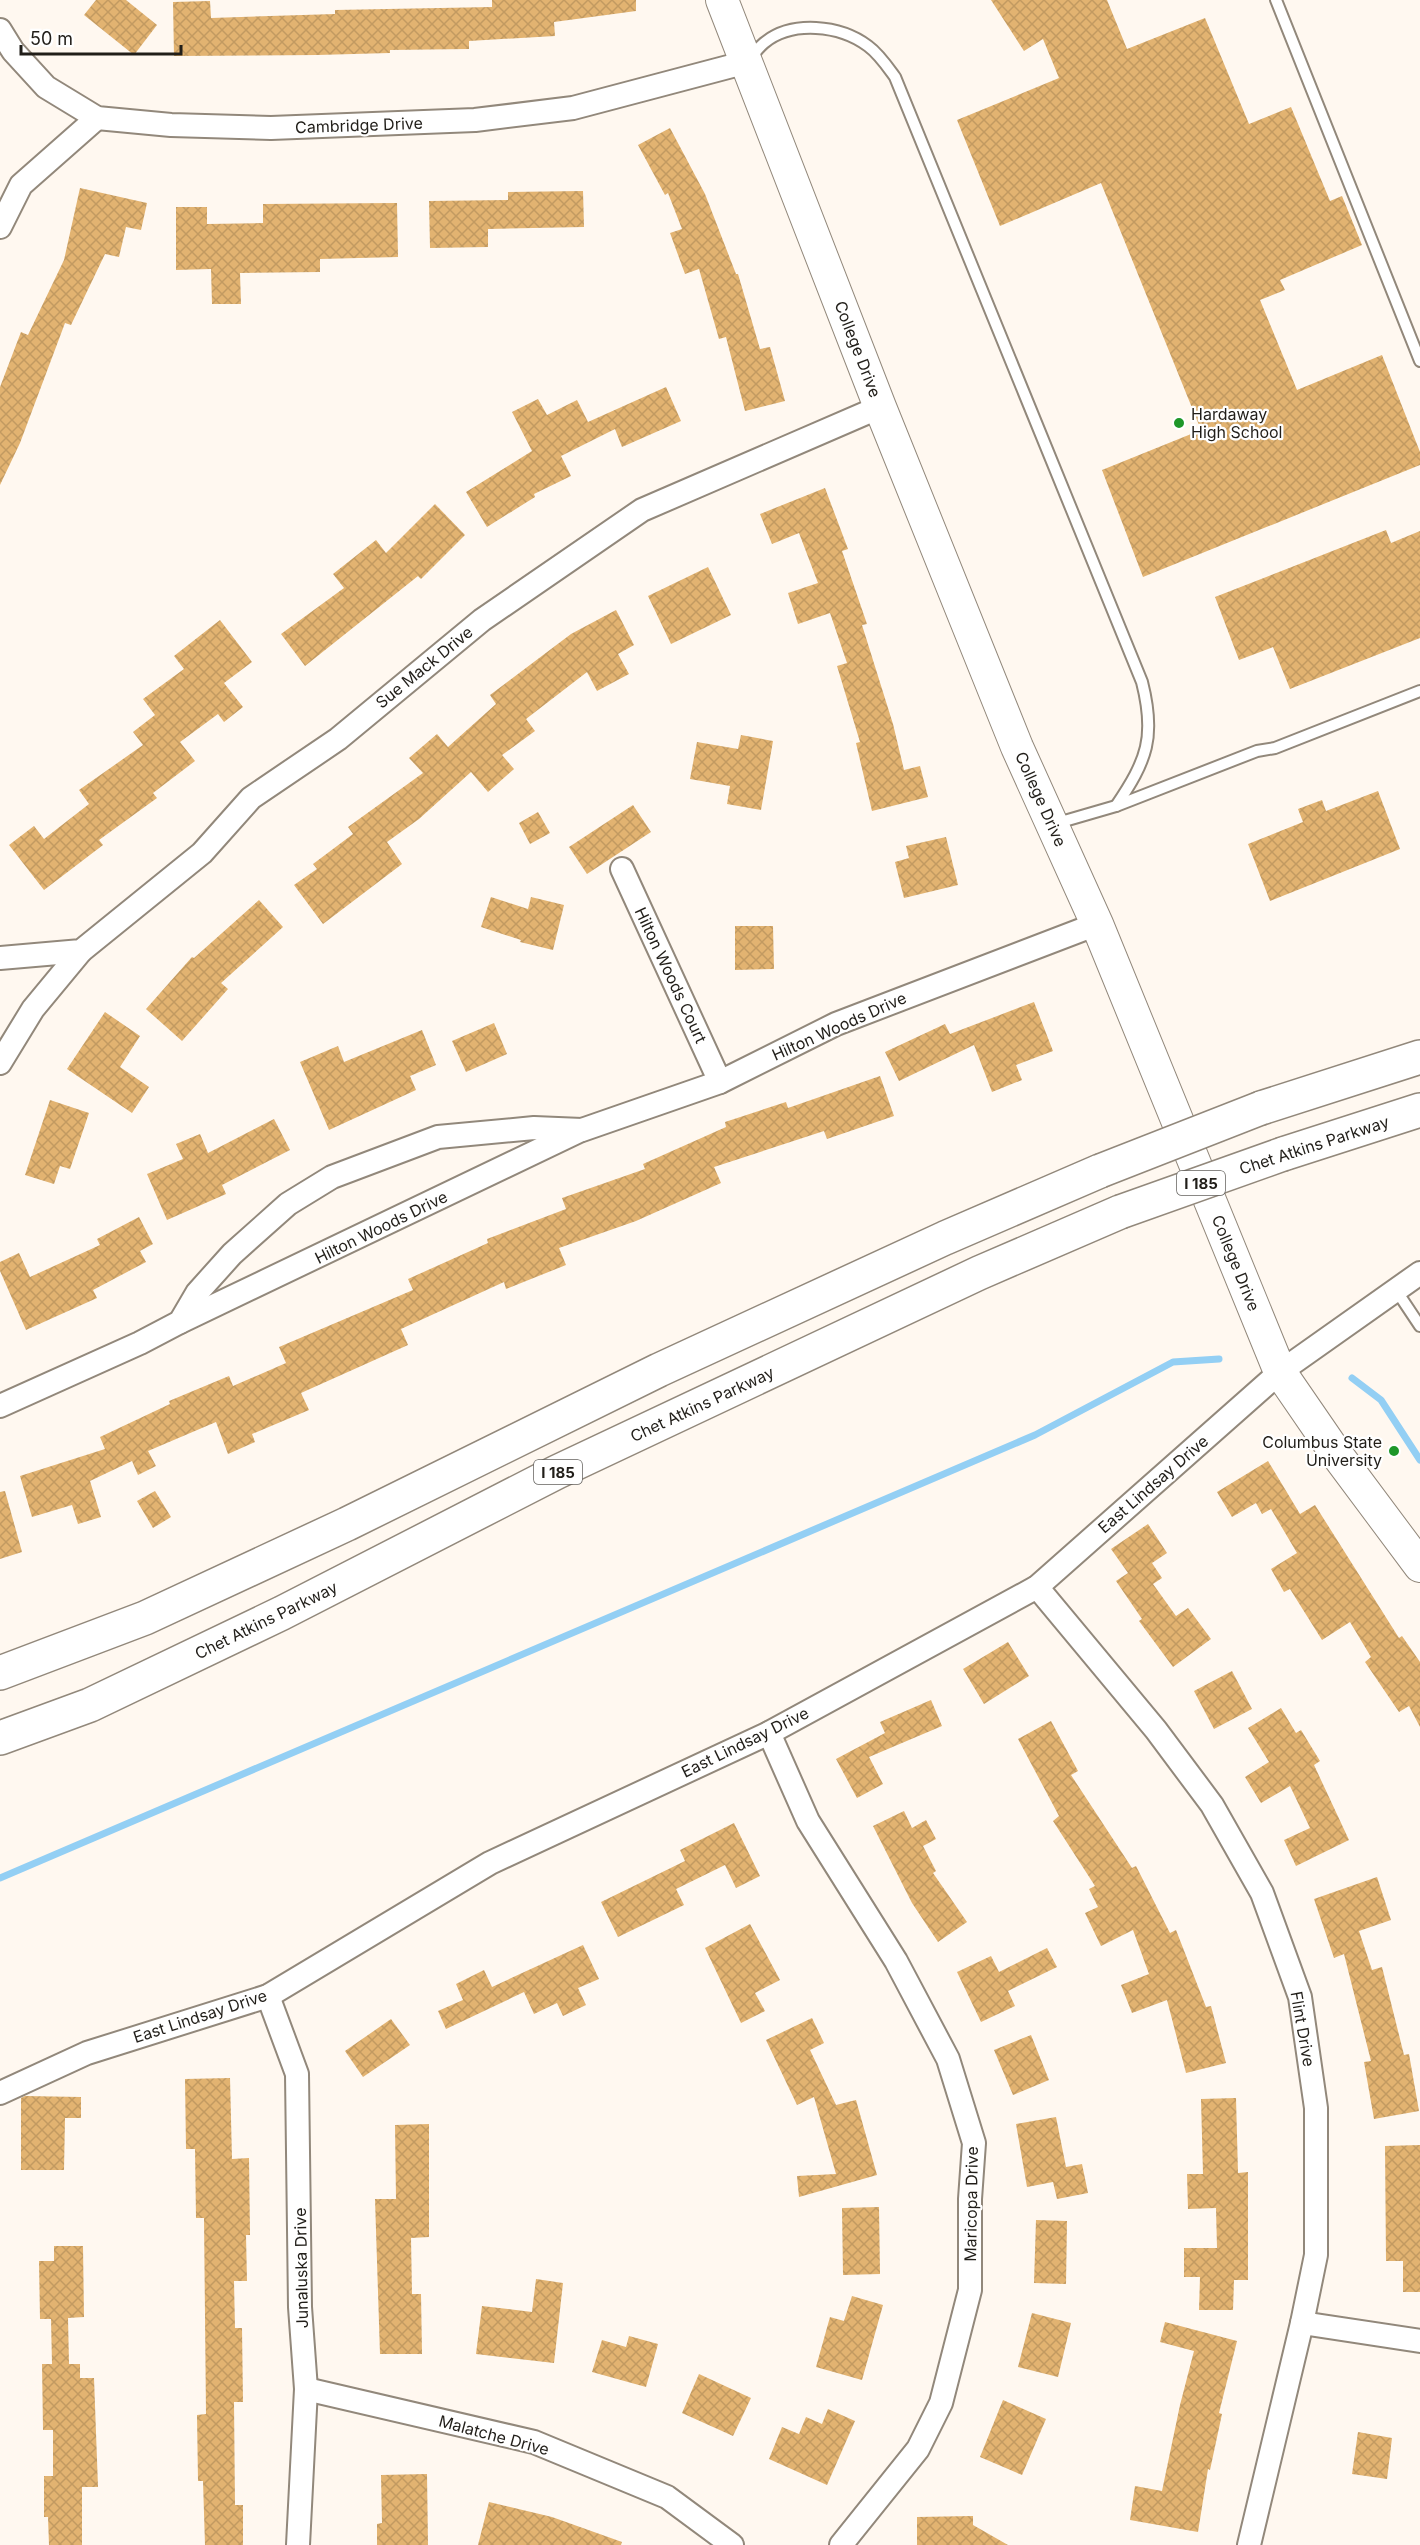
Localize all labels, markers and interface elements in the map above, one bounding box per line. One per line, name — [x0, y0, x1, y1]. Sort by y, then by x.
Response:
scale bar — [21, 18, 182, 56]
text: 50 m — [30, 28, 73, 49]
street label: Cambridge Drive — [295, 113, 423, 137]
street label: College Drive — [830, 298, 886, 400]
place label: Hardaway High School — [1191, 404, 1282, 442]
marker: Hardaway High School — [1172, 416, 1186, 430]
street label: Sue Mack Drive — [371, 622, 477, 712]
street label: College Drive — [1011, 748, 1071, 850]
street label: Hilton Woods Court — [631, 904, 711, 1046]
street label: Hilton Woods Drive — [769, 987, 909, 1065]
street label: Chet Atkins Parkway — [1237, 1111, 1391, 1179]
road number: I 185 — [1177, 1171, 1225, 1195]
street label: Hilton Woods Drive — [311, 1186, 451, 1268]
street label: College Drive — [1208, 1212, 1264, 1314]
street label: Chet Atkins Parkway — [627, 1362, 777, 1446]
street label: East Lindsay Drive — [1094, 1431, 1212, 1537]
place label: Columbus State University — [1262, 1432, 1382, 1470]
marker: Columbus State University — [1387, 1444, 1401, 1458]
road number: I 185 — [534, 1460, 582, 1484]
street label: Chet Atkins Parkway — [191, 1577, 341, 1663]
street label: East Lindsay Drive — [678, 1702, 812, 1782]
street label: East Lindsay Drive — [131, 1985, 269, 2047]
street label: Flint Drive — [1287, 1990, 1319, 2068]
street label: Maricopa Drive — [960, 2146, 982, 2262]
street label: Junaluska Drive — [290, 2207, 312, 2329]
street label: Malatche Drive — [437, 2411, 551, 2459]

